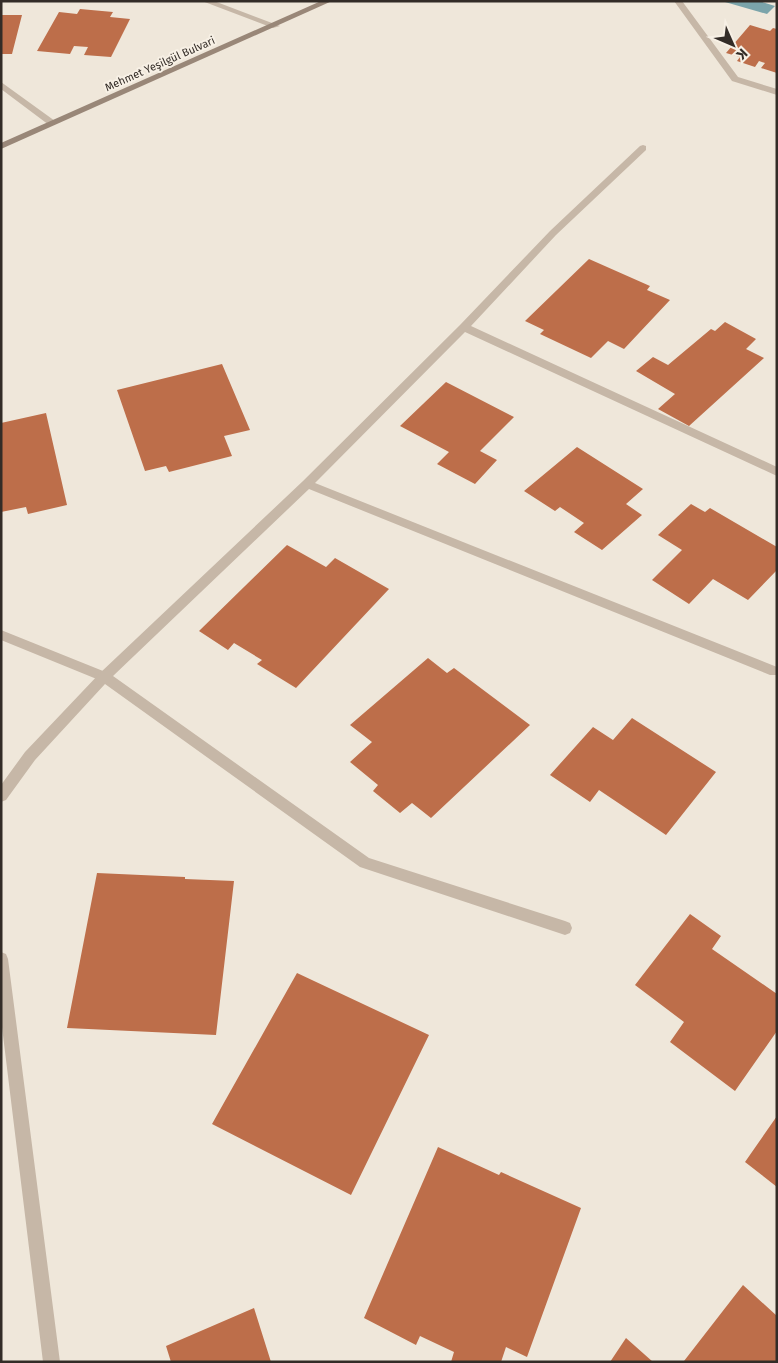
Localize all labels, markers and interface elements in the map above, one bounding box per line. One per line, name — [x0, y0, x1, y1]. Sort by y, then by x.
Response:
north arrow — [708, 20, 758, 70]
street label: Mehmet Yeşilgül Bulvari — [103, 34, 217, 94]
text: K — [732, 45, 751, 64]

